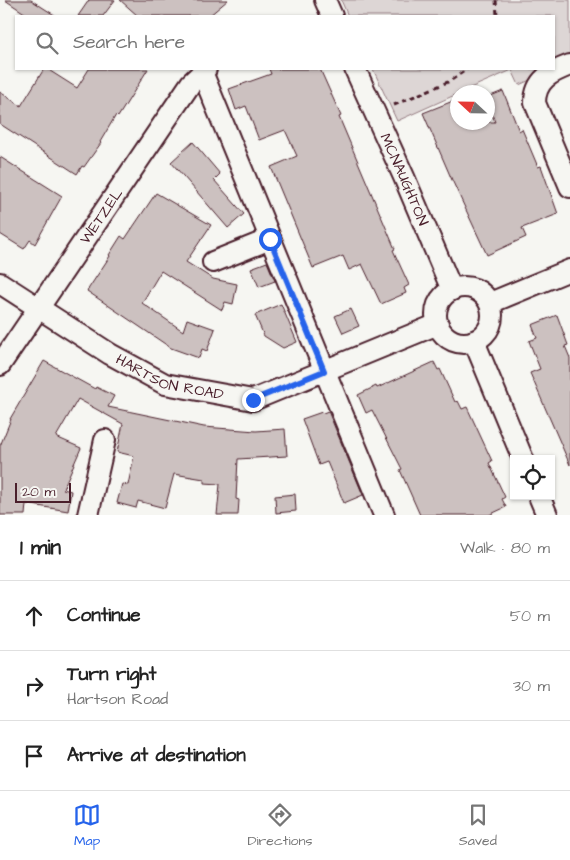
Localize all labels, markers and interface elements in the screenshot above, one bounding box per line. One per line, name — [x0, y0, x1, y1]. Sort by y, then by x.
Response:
search box — [15, 15, 555, 70]
icon: search — [33, 29, 61, 57]
text: Search here — [73, 29, 185, 56]
north arrow — [450, 85, 495, 130]
street label: MCNAUGHTON — [375, 130, 433, 229]
street label: WETZEL — [75, 184, 128, 248]
route start — [259, 228, 282, 251]
street label: HARTSON ROAD — [112, 349, 226, 406]
route end — [242, 389, 265, 412]
map controls — [510, 455, 555, 500]
button: locate — [510, 455, 555, 500]
scale bar — [15, 480, 71, 503]
text: 20 m — [22, 482, 55, 502]
text: 1 min — [20, 533, 61, 562]
text: Walk · 80 m — [460, 537, 550, 559]
icon: ahead — [20, 602, 48, 630]
text: Continue — [67, 602, 141, 629]
text: 50 m — [510, 605, 550, 627]
text: Turn right — [67, 661, 156, 688]
icon: right — [20, 672, 48, 700]
text: 30 m — [513, 675, 550, 697]
text: Hartson Road — [67, 688, 168, 710]
icon: arrive — [20, 742, 48, 770]
text: Arrive at destination — [67, 742, 246, 769]
tab: Map — [73, 801, 101, 851]
tab: Directions — [247, 801, 312, 851]
tab: Saved — [459, 801, 497, 851]

